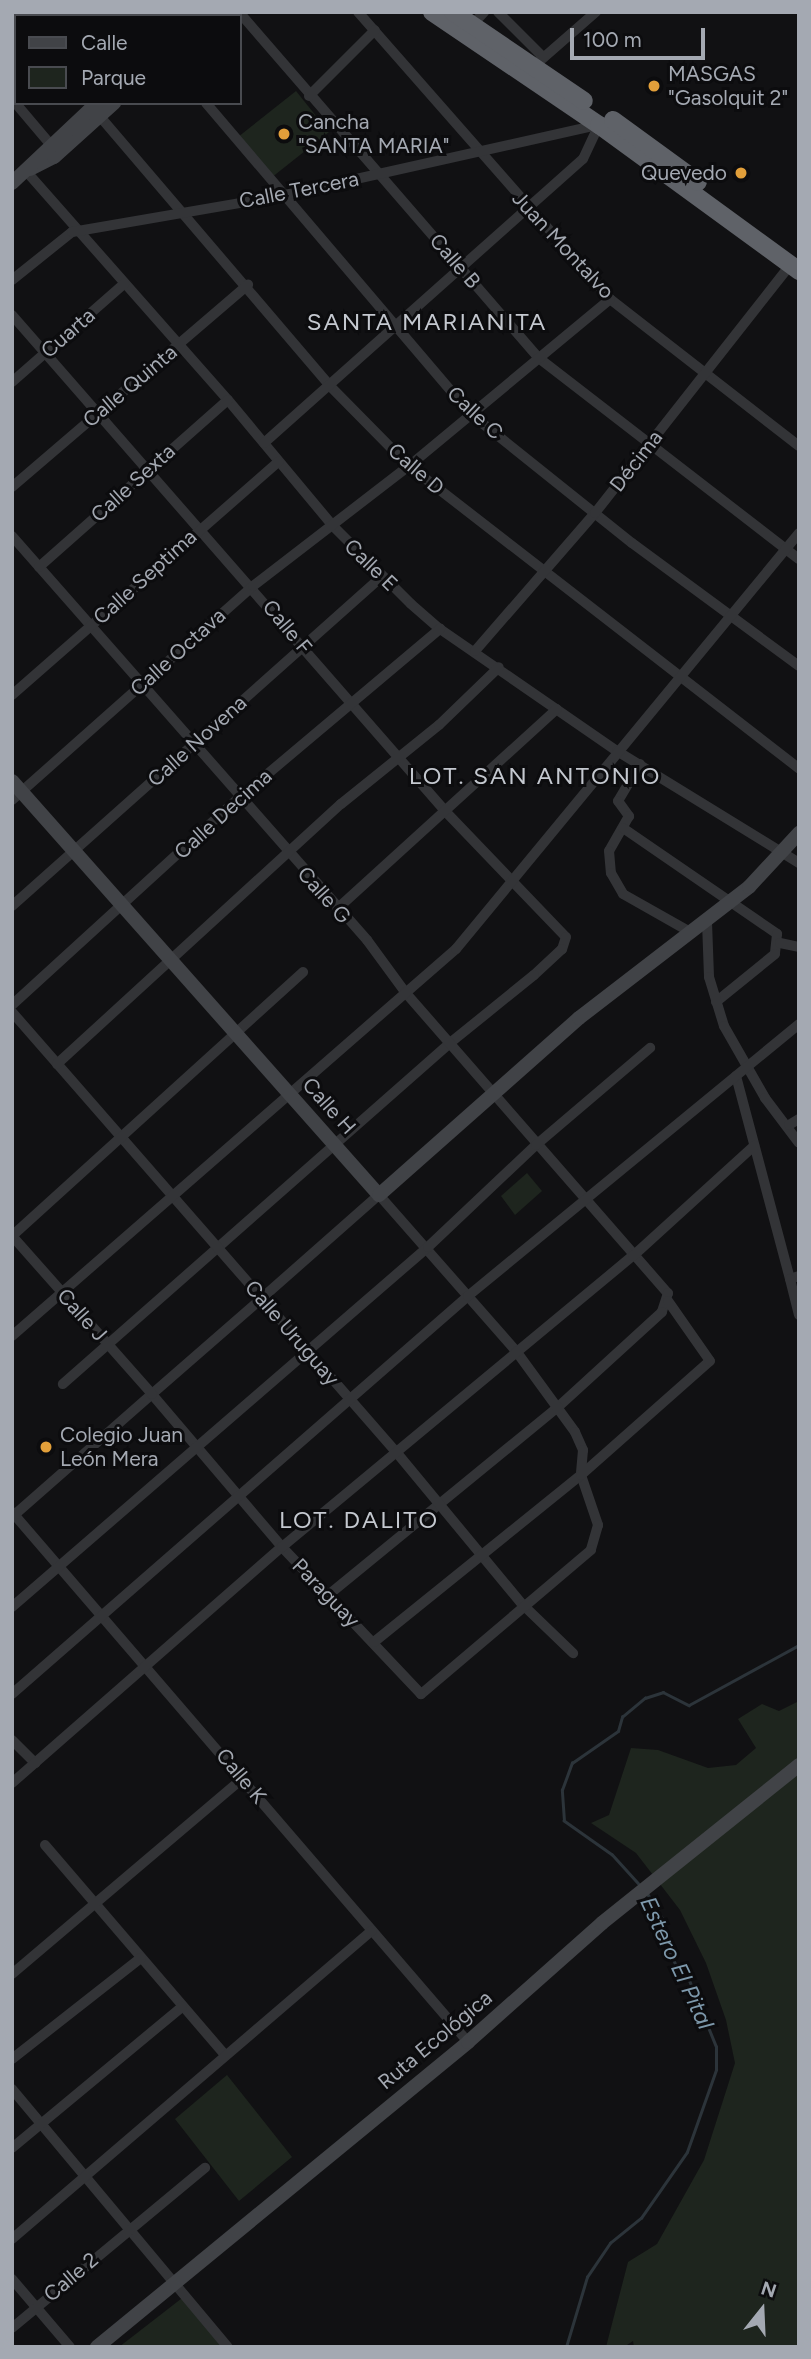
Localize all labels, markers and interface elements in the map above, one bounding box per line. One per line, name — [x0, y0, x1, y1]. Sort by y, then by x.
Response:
legend — [14, 14, 242, 105]
scale bar — [573, 14, 708, 58]
text: 100 m — [583, 27, 642, 52]
text: Calle — [81, 30, 128, 55]
place label: MASGAS "Gasolquit 2" — [668, 61, 788, 111]
text: Parque — [81, 65, 146, 90]
marker: MASGAS "Gasolquit 2" — [646, 78, 662, 94]
place label: Cancha "SANTA MARIA" — [298, 109, 449, 159]
marker: Cancha "SANTA MARIA" — [276, 126, 292, 142]
place label: Quevedo — [641, 160, 727, 186]
marker: Quevedo — [733, 165, 749, 181]
street label: Calle Tercera — [237, 166, 361, 214]
street label: Juan Montalvo — [507, 186, 619, 304]
street label: Calle B — [424, 228, 486, 294]
street label: Cuarta — [36, 303, 100, 363]
district label: SANTA MARIANITA — [309, 308, 545, 336]
street label: Calle Quinta — [78, 339, 182, 433]
street label: Calle C — [442, 381, 508, 445]
street label: Décima — [604, 425, 668, 497]
street label: Calle D — [383, 438, 449, 500]
street label: Calle Sexta — [86, 439, 180, 527]
street label: Calle Septima — [88, 524, 202, 630]
street label: Calle E — [339, 534, 403, 596]
street label: Calle F — [257, 595, 317, 659]
street label: Calle Octava — [125, 603, 231, 701]
street label: Calle Novena — [142, 690, 252, 792]
district label: LOT. SAN ANTONIO — [411, 762, 659, 790]
street label: Calle Decima — [169, 764, 277, 864]
street label: Calle G — [292, 861, 356, 929]
street label: Calle H — [297, 1072, 361, 1140]
street label: Calle Uruguay — [240, 1275, 344, 1391]
street label: Calle J — [52, 1283, 112, 1347]
place label: Colegio Juan León Mera — [60, 1422, 183, 1472]
marker: Colegio Juan León Mera — [38, 1439, 54, 1455]
district label: LOT. DALITO — [280, 1506, 438, 1534]
street label: Paraguay — [287, 1553, 365, 1633]
street label: Calle K — [211, 1743, 271, 1809]
water label: Estero El Pital — [634, 1892, 720, 2034]
street label: Ruta Ecológica — [373, 1985, 497, 2095]
street label: Calle 2 — [39, 2247, 103, 2307]
north arrow — [727, 2275, 797, 2345]
text: N — [758, 2276, 779, 2303]

